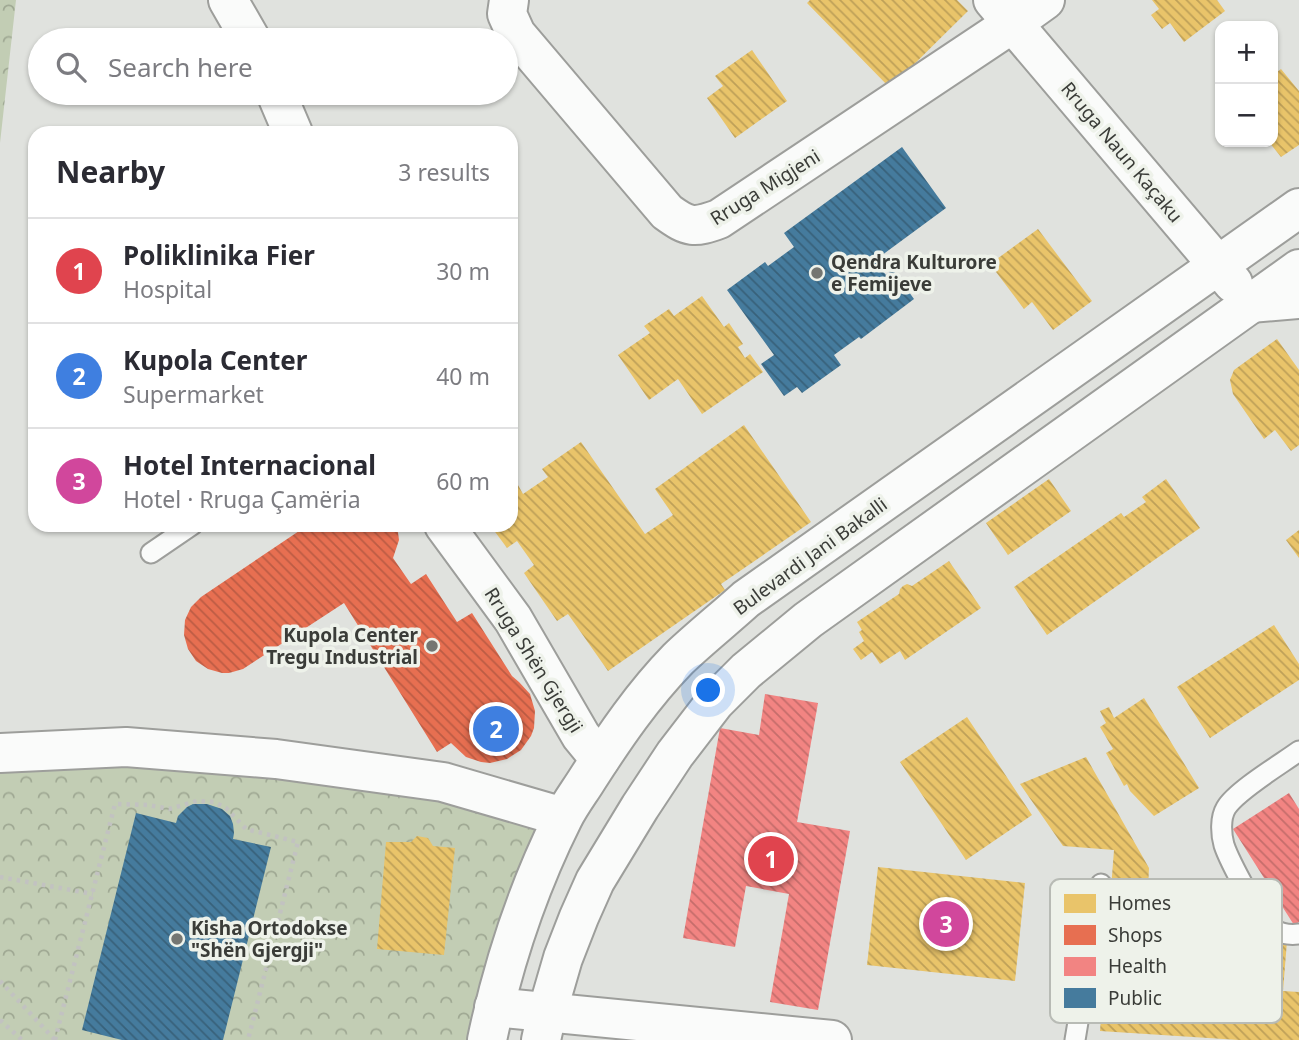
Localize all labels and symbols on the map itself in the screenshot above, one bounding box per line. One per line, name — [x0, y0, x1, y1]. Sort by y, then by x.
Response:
street label: Rruga Naun Kaçaku — [1055, 76, 1189, 228]
street label: Rruga Migjeni — [705, 143, 825, 231]
place label: Qendra Kulturore e Femijeve — [831, 249, 997, 297]
marker: Qendra Kulturore e Femijeve — [809, 265, 825, 281]
street label: Bulevardi Jani Bakalli — [728, 491, 892, 621]
street label: Rruga Shën Gjergji — [479, 582, 589, 738]
place label: Kupola Center Tregu Industrial — [266, 622, 418, 670]
marker: Kupola Center Tregu Industrial — [424, 638, 440, 654]
your location — [691, 673, 725, 707]
pin: 2 — [473, 703, 519, 755]
pin: 1 — [748, 833, 794, 885]
legend — [1050, 879, 1282, 1023]
text: Homes — [1108, 890, 1171, 916]
pin: 3 — [923, 898, 969, 950]
place label: Kisha Ortodokse "Shën Gjergji" — [191, 915, 348, 963]
text: Shops — [1108, 922, 1162, 948]
marker: Kisha Ortodokse "Shën Gjergji" — [169, 931, 185, 947]
text: Health — [1108, 953, 1167, 979]
text: Public — [1108, 985, 1162, 1011]

